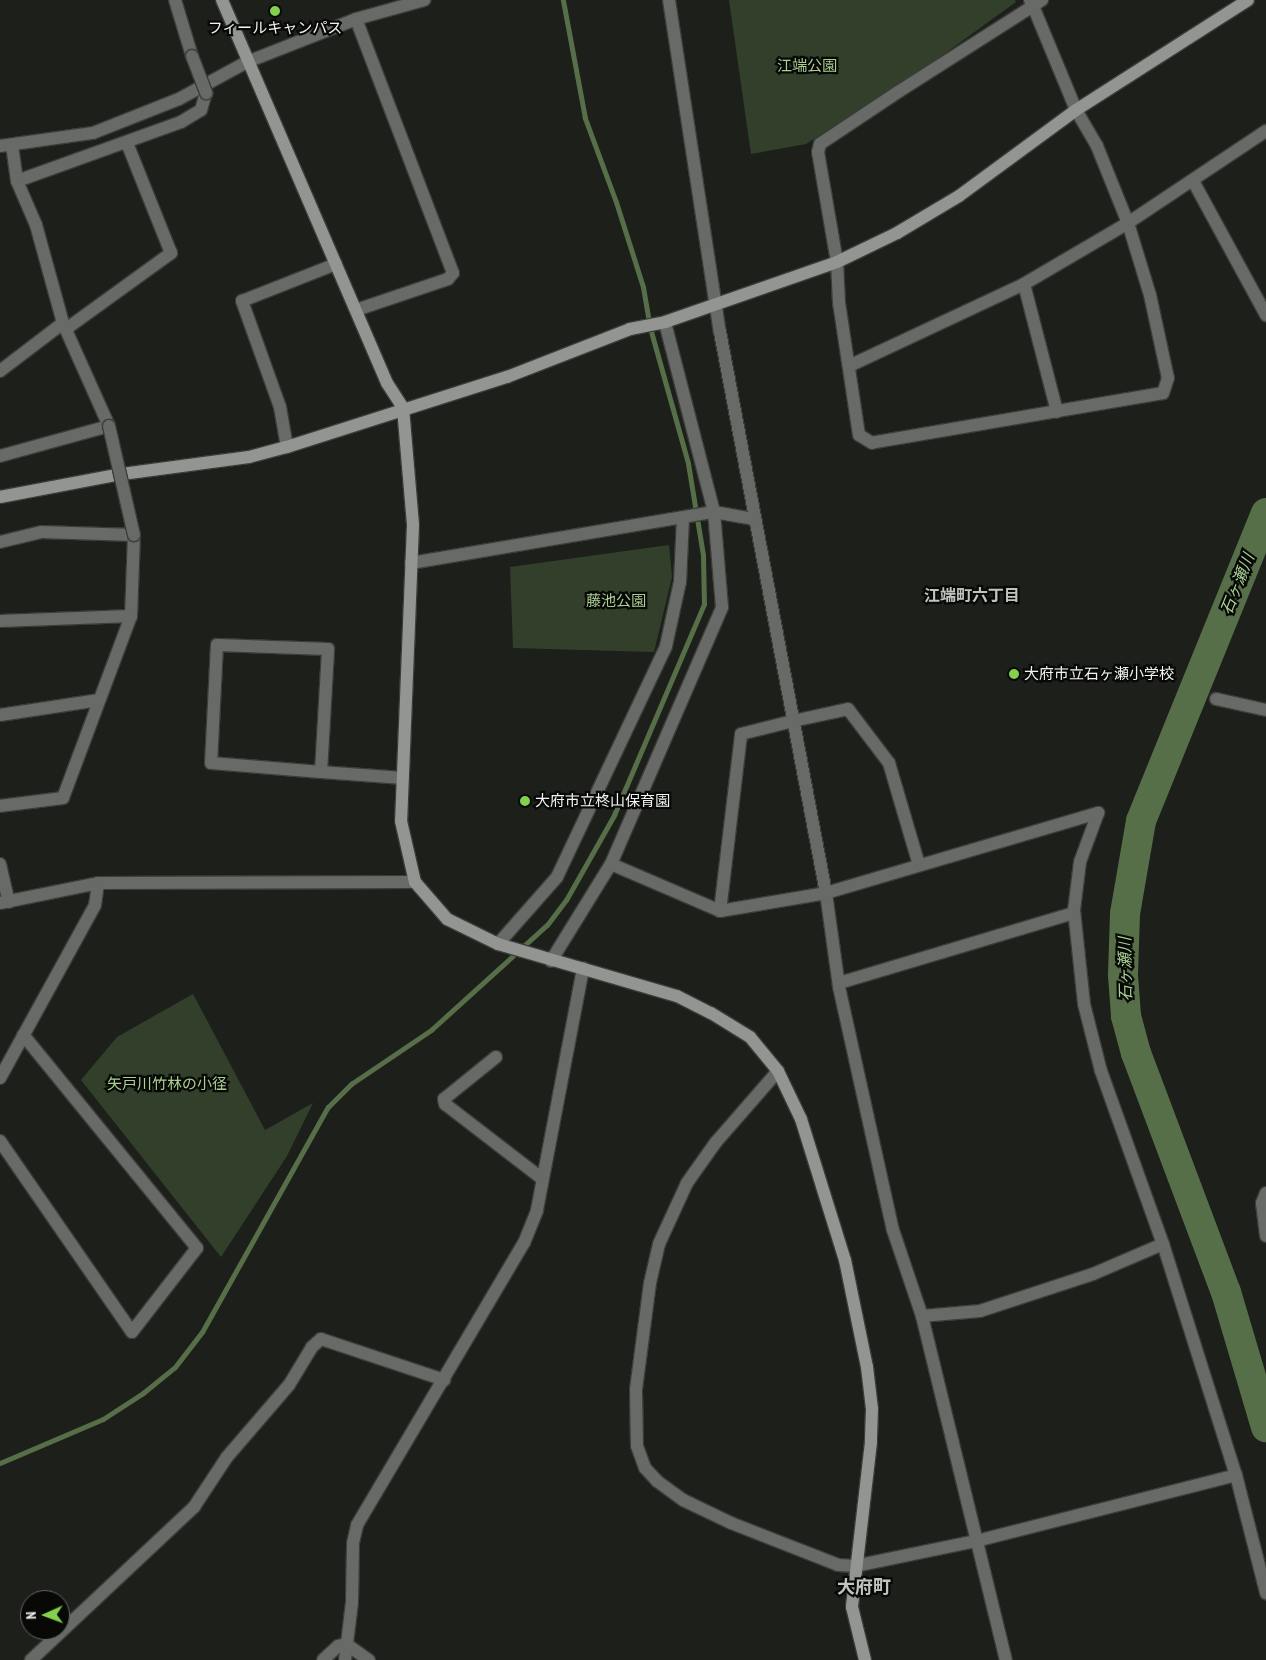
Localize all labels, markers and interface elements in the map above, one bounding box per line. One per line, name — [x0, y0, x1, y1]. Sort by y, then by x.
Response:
marker: フィールキャンパス — [269, 5, 281, 17]
place label: フィールキャンパス — [208, 19, 342, 37]
park label: 江端公園 — [777, 57, 837, 75]
water label: 石ヶ瀬川 — [1216, 551, 1258, 617]
district label: 江端町六丁目 — [924, 585, 1020, 605]
park label: 藤池公園 — [586, 592, 646, 610]
place label: 大府市立石ヶ瀬小学校 — [1024, 665, 1174, 683]
marker: 大府市立石ヶ瀬小学校 — [1008, 668, 1020, 680]
place label: 大府市立柊山保育園 — [535, 792, 670, 810]
marker: 大府市立柊山保育園 — [519, 795, 531, 807]
water label: 石ヶ瀬川 — [1115, 937, 1135, 1001]
park label: 矢戸川竹林の小径 — [107, 1075, 227, 1093]
district label: 大府町 — [837, 1576, 891, 1598]
north arrow — [20, 1590, 70, 1640]
text: N — [22, 1611, 40, 1620]

